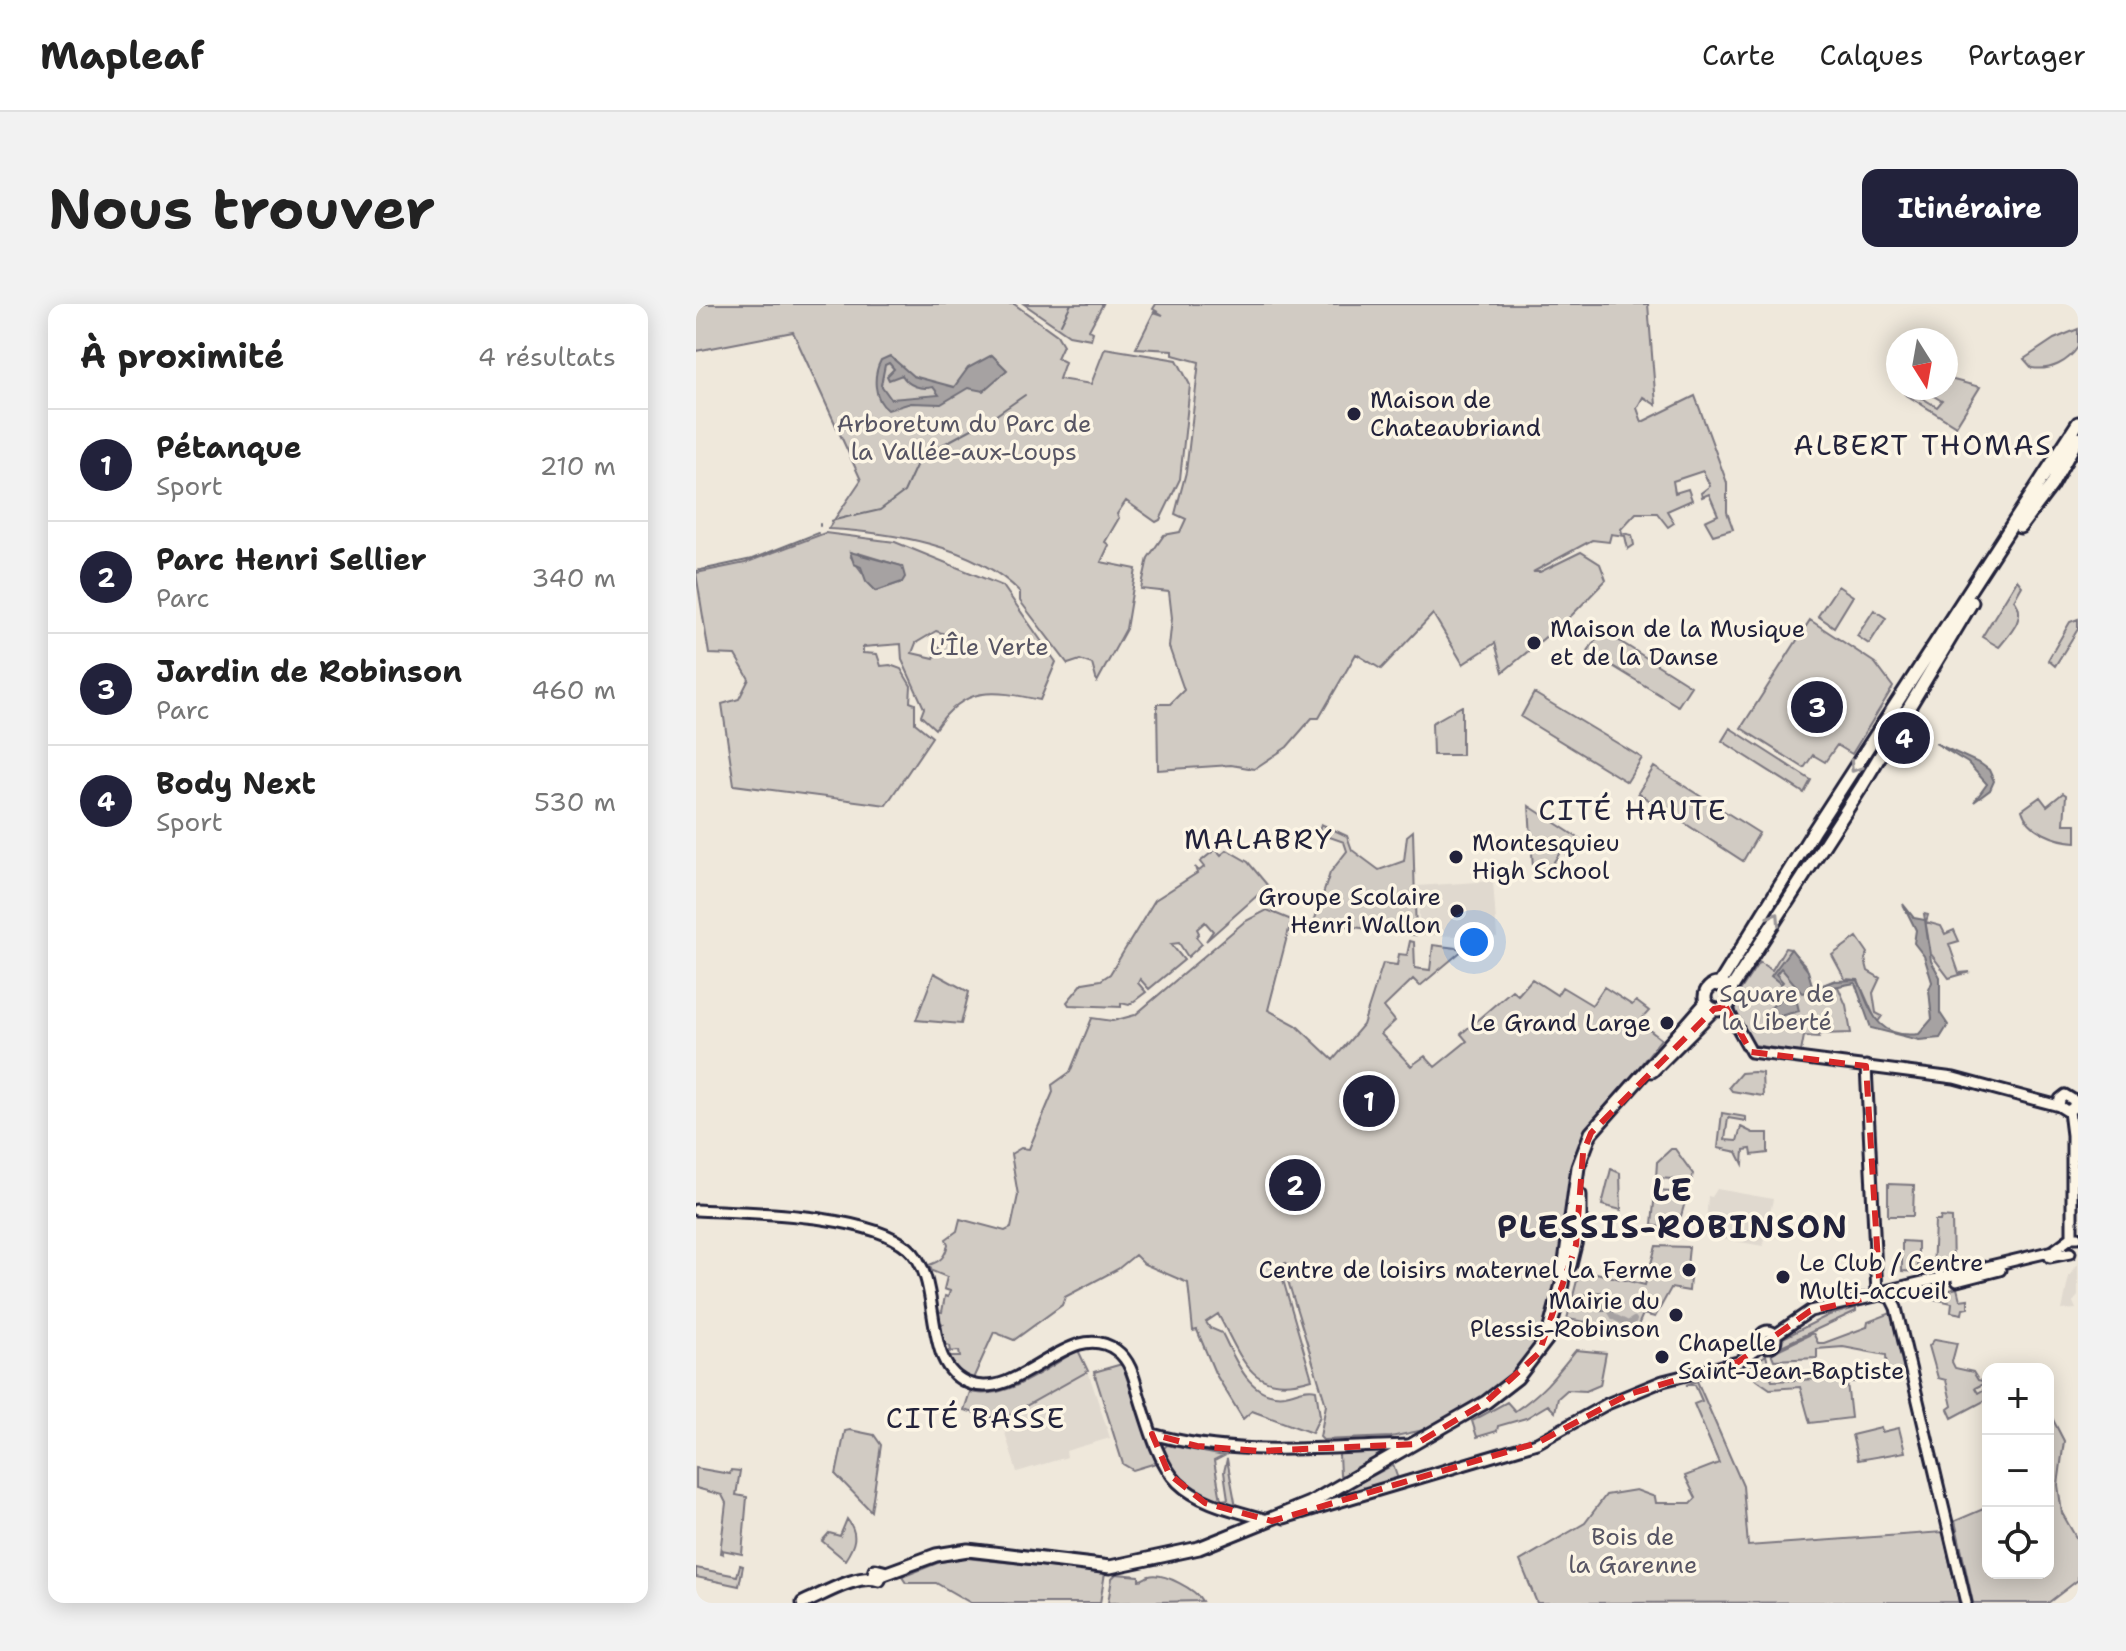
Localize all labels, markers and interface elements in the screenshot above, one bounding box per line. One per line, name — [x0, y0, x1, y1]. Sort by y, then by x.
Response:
text: Mapleaf — [40, 30, 205, 81]
text: Carte — [1702, 36, 1775, 74]
text: Calques — [1819, 36, 1924, 74]
text: Partager — [1968, 36, 2086, 74]
button: Itinéraire — [1862, 169, 2078, 247]
text: Nous trouver — [48, 171, 435, 246]
north arrow — [1886, 328, 1958, 400]
text: À proximité — [80, 333, 284, 379]
text: 4 résultats — [478, 339, 616, 374]
place label: Maison de Chateaubriand — [1370, 384, 1541, 444]
marker: Maison de Chateaubriand — [1345, 405, 1363, 423]
park label: Arboretum du Parc de la Vallée-aux-Loups — [836, 408, 1092, 468]
district label: ALBERT THOMAS — [1793, 426, 2053, 464]
text: Pétanque — [156, 427, 302, 468]
text: 1 — [100, 448, 112, 483]
text: 210 m — [539, 448, 616, 483]
text: Sport — [156, 468, 223, 503]
text: Parc Henri Sellier — [156, 539, 427, 580]
text: 2 — [97, 560, 115, 595]
text: 340 m — [531, 560, 616, 595]
text: Parc — [156, 580, 210, 615]
place label: Maison de la Musique et de la Danse — [1550, 613, 1805, 673]
park label: L'Île Verte — [929, 631, 1049, 663]
marker: Maison de la Musique et de la Danse — [1525, 634, 1543, 652]
text: Jardin de Robinson — [156, 651, 462, 692]
text: 3 — [97, 672, 115, 707]
text: 460 m — [531, 672, 616, 707]
pin: 3 — [1791, 677, 1843, 737]
text: Parc — [156, 692, 210, 727]
pin: 4 — [1878, 708, 1930, 768]
one-way arrow — [1849, 758, 1864, 772]
text: Body Next — [156, 763, 316, 804]
text: 4 — [97, 784, 115, 819]
text: 530 m — [534, 784, 616, 819]
district label: CITÉ HAUTE — [1539, 791, 1727, 829]
text: Sport — [156, 804, 223, 839]
district label: MALABRY — [1184, 820, 1334, 858]
place label: Montesquieu High School — [1472, 827, 1620, 887]
marker: Montesquieu High School — [1447, 848, 1465, 866]
place label: Groupe Scolaire Henri Wallon — [1258, 881, 1441, 941]
marker: Groupe Scolaire Henri Wallon — [1448, 902, 1466, 920]
one-way arrow — [1765, 912, 1780, 926]
your location — [1454, 922, 1494, 962]
park label: Square de la Liberté — [1719, 978, 1835, 1038]
place label: Le Grand Large — [1470, 1007, 1651, 1039]
marker: Le Grand Large — [1658, 1014, 1676, 1032]
pin: 1 — [1343, 1071, 1395, 1131]
pin: 2 — [1269, 1155, 1321, 1215]
district label: LE PLESSIS-ROBINSON — [1497, 1168, 1849, 1248]
place label: Le Club / Centre Multi-accueil — [1799, 1247, 1984, 1307]
place label: Centre de loisirs maternel La Ferme — [1258, 1254, 1673, 1286]
marker: Centre de loisirs maternel La Ferme — [1680, 1261, 1698, 1279]
marker: Le Club / Centre Multi-accueil — [1774, 1268, 1792, 1286]
place label: Mairie du Plessis-Robinson — [1470, 1285, 1660, 1345]
marker: Mairie du Plessis-Robinson — [1667, 1306, 1685, 1324]
place label: Chapelle Saint-Jean-Baptiste — [1678, 1327, 1905, 1387]
marker: Chapelle Saint-Jean-Baptiste — [1653, 1348, 1671, 1366]
map controls — [1982, 1363, 2054, 1579]
button: + — [1982, 1363, 2054, 1435]
district label: CITÉ BASSE — [886, 1399, 1066, 1437]
button: − — [1982, 1435, 2054, 1507]
button: locate — [1982, 1507, 2054, 1579]
park label: Bois de la Garenne — [1568, 1521, 1698, 1581]

